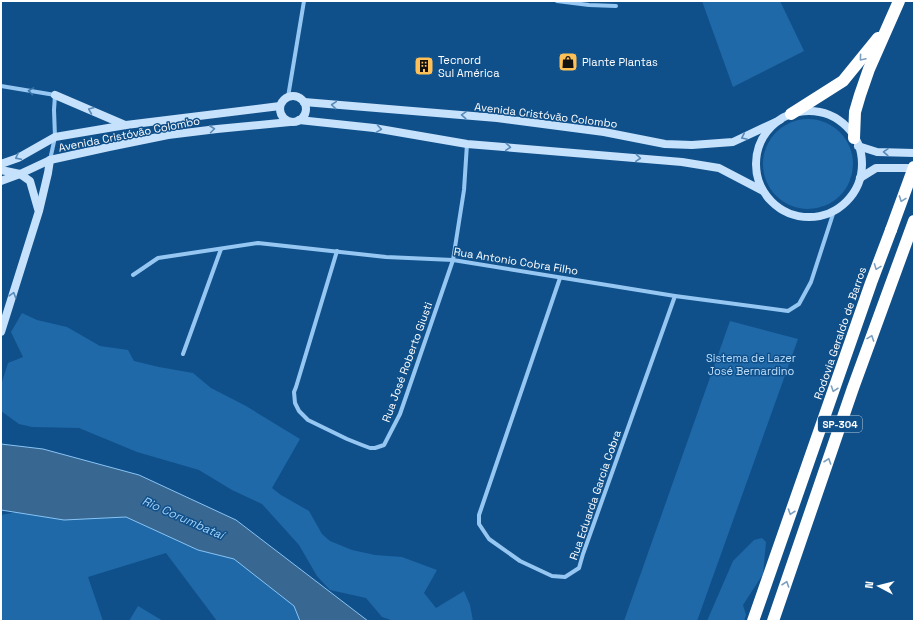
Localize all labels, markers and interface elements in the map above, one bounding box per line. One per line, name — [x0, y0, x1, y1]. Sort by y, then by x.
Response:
shop icon: Plante Plantas — [557, 51, 579, 73]
place label: Tecnord Sul América — [438, 53, 500, 80]
one-way arrow — [859, 54, 866, 61]
building icon: Tecnord Sul América — [413, 55, 435, 77]
place label: Plante Plantas — [582, 55, 658, 69]
one-way arrow — [28, 87, 34, 96]
street label: Avenida Cristóvão Colombo — [474, 99, 618, 131]
one-way arrow — [331, 100, 337, 109]
one-way arrow — [87, 107, 95, 115]
one-way arrow — [461, 111, 467, 120]
street label: Avenida Cristóvão Colombo — [57, 113, 201, 155]
one-way arrow — [209, 125, 215, 134]
one-way arrow — [376, 125, 382, 133]
one-way arrow — [741, 132, 749, 140]
one-way arrow — [505, 143, 511, 152]
one-way arrow — [883, 148, 889, 156]
one-way arrow — [15, 152, 22, 160]
one-way arrow — [635, 154, 641, 163]
one-way arrow — [899, 195, 907, 202]
street label: Rua Antonio Cobra Filho — [453, 244, 579, 278]
one-way arrow — [873, 263, 882, 270]
street label: Rodovia Geraldo de Barros — [811, 265, 869, 401]
one-way arrow — [8, 291, 17, 298]
street label: Rua José Roberto Giusti — [379, 300, 435, 424]
one-way arrow — [866, 335, 874, 342]
park label: Sistema de Lazer José Bernardino — [706, 351, 796, 378]
one-way arrow — [830, 386, 839, 393]
road number: SP-304 — [818, 416, 862, 432]
street label: Rua Eduarda Garcia Cobra — [566, 428, 624, 562]
one-way arrow — [823, 458, 831, 465]
water label: Rio Corumbataí — [140, 493, 228, 544]
one-way arrow — [787, 508, 796, 515]
north arrow — [859, 566, 899, 606]
text: N — [862, 580, 876, 589]
one-way arrow — [781, 581, 789, 588]

